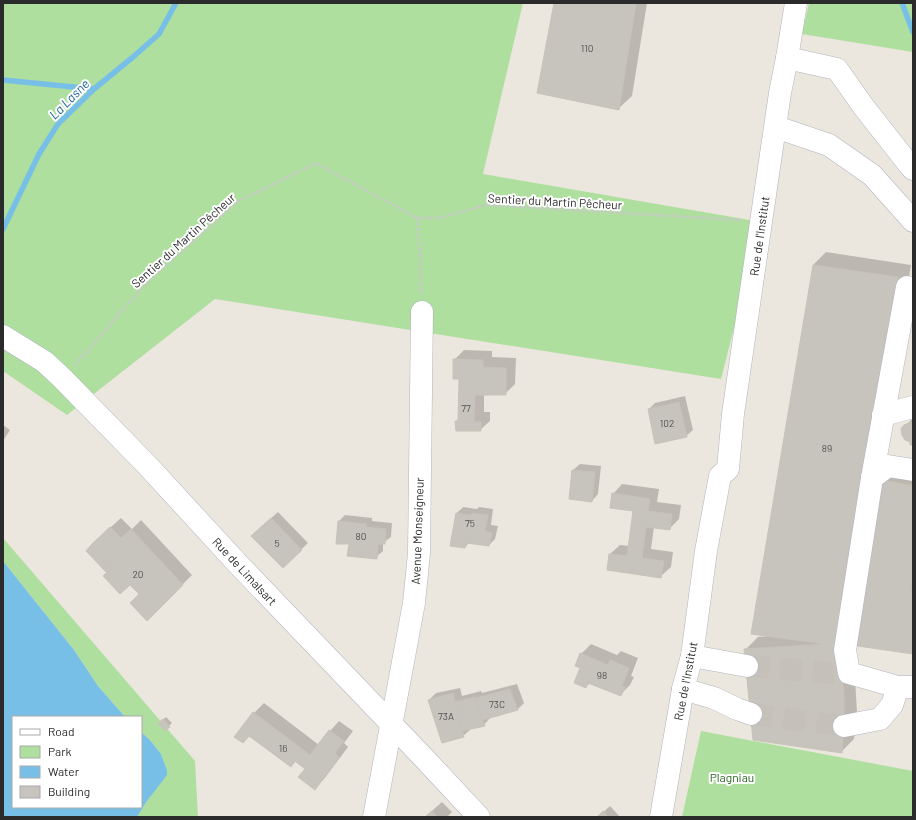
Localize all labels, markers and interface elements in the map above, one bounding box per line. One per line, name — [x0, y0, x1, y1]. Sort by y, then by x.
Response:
house number: 110 — [581, 42, 593, 54]
water label: La Lasne — [46, 75, 93, 122]
street label: Sentier du Martin Pêcheur — [128, 189, 238, 290]
street label: Sentier du Martin Pêcheur — [487, 190, 623, 212]
street label: Rue de l'Institut — [746, 195, 772, 277]
house number: 77 — [461, 402, 471, 414]
house number: 102 — [660, 417, 674, 429]
house number: 89 — [822, 442, 832, 454]
street label: Avenue Monseigneur — [408, 476, 426, 585]
house number: 75 — [465, 517, 475, 529]
house number: 80 — [356, 530, 366, 542]
street label: Rue de Limalsart — [210, 534, 280, 608]
house number: 5 — [274, 537, 280, 549]
house number: 20 — [132, 568, 144, 580]
street label: Rue de l'Institut — [670, 640, 700, 722]
house number: 98 — [597, 669, 607, 681]
house number: 73C — [489, 698, 505, 710]
house number: 73A — [438, 710, 454, 722]
legend — [12, 716, 142, 808]
text: Road — [48, 724, 75, 738]
house number: 16 — [279, 742, 287, 754]
text: Park — [48, 744, 72, 758]
text: Water — [48, 764, 80, 778]
park label: Plagniau — [710, 770, 754, 784]
text: Building — [48, 784, 90, 798]

